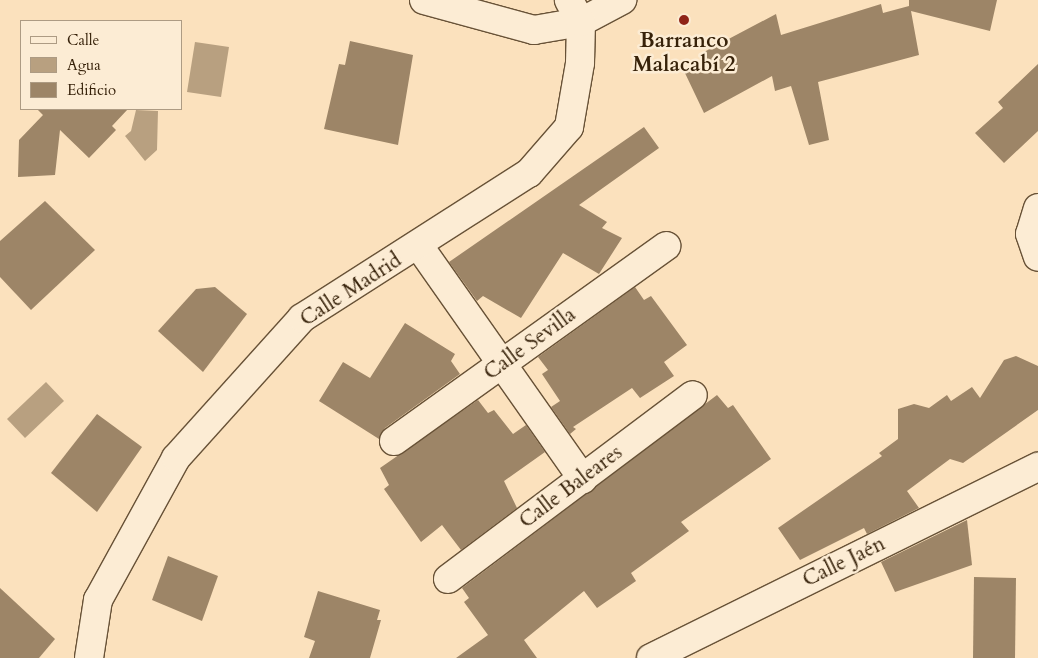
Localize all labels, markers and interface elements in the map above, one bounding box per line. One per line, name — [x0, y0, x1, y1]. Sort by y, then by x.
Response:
marker: Barranco Malacabí 2 — [678, 14, 690, 26]
legend — [20, 20, 182, 110]
place label: Barranco Malacabí 2 — [632, 28, 736, 78]
text: Calle — [67, 30, 99, 50]
text: Agua — [67, 55, 101, 75]
text: Edificio — [67, 80, 116, 100]
street label: Calle Madrid — [296, 248, 406, 332]
street label: Calle Sevilla — [479, 302, 581, 386]
street label: Calle Baleares — [514, 440, 628, 534]
street label: Calle Jaén — [799, 531, 889, 593]

